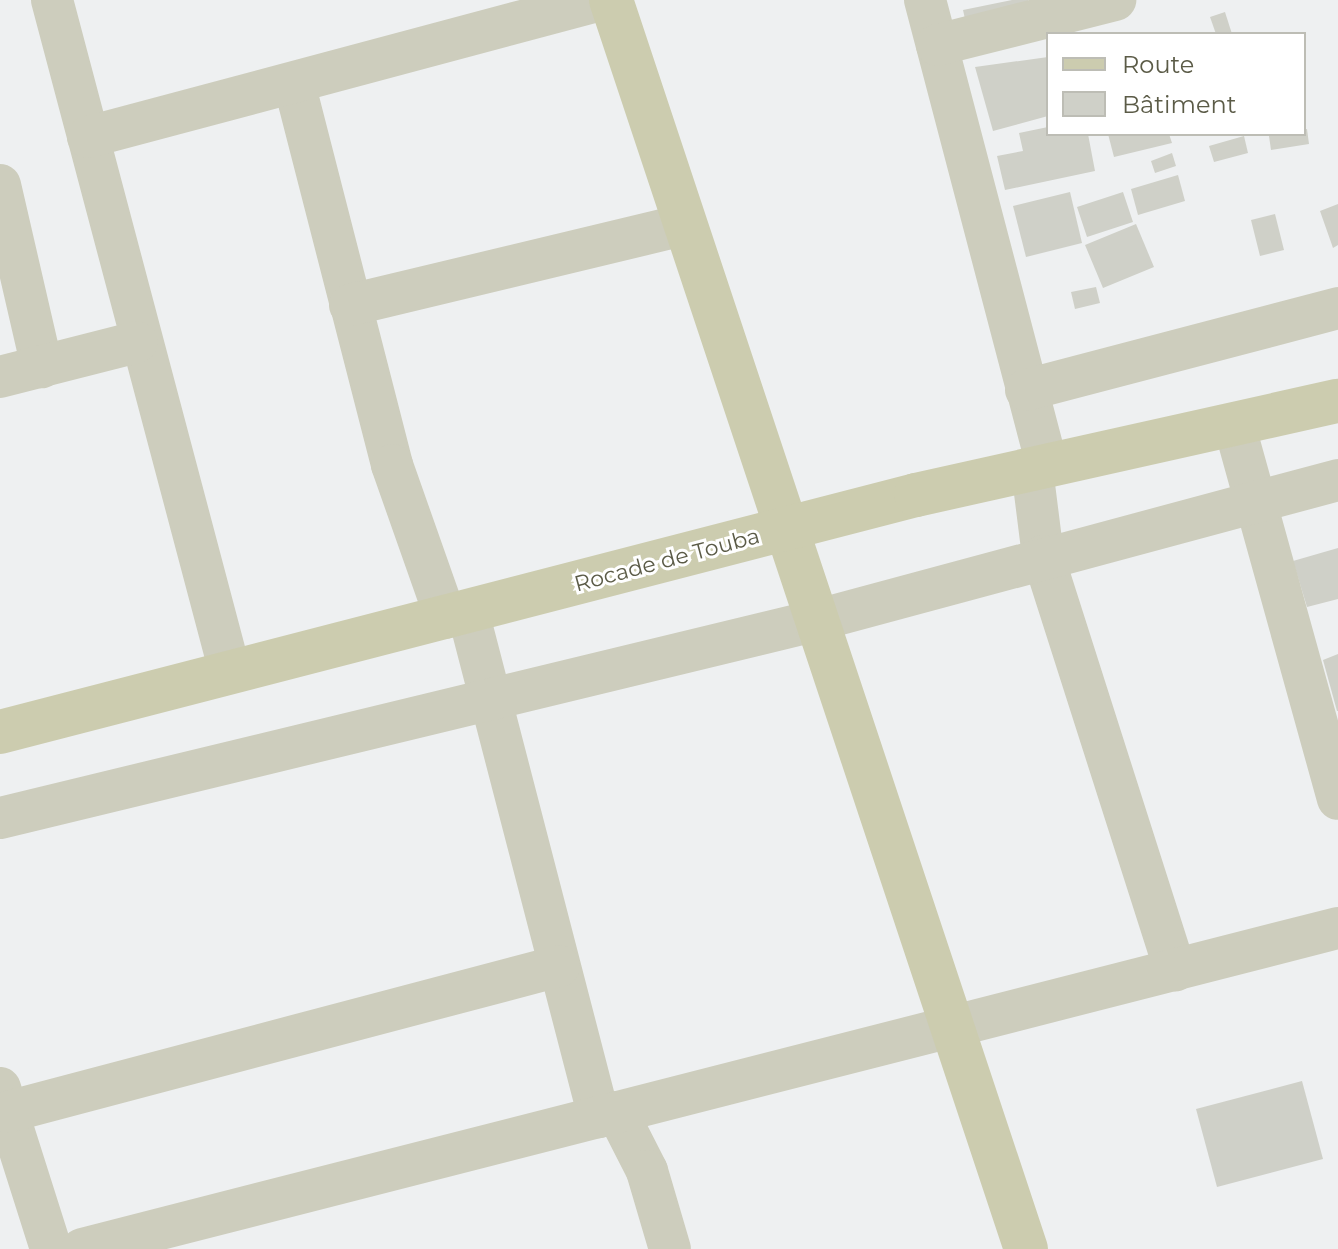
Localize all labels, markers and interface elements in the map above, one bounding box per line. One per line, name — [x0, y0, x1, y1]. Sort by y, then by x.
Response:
legend — [1046, 32, 1306, 136]
text: Route — [1122, 50, 1194, 79]
text: Bâtiment — [1122, 90, 1236, 119]
street label: Rocade de Touba — [571, 523, 763, 597]

